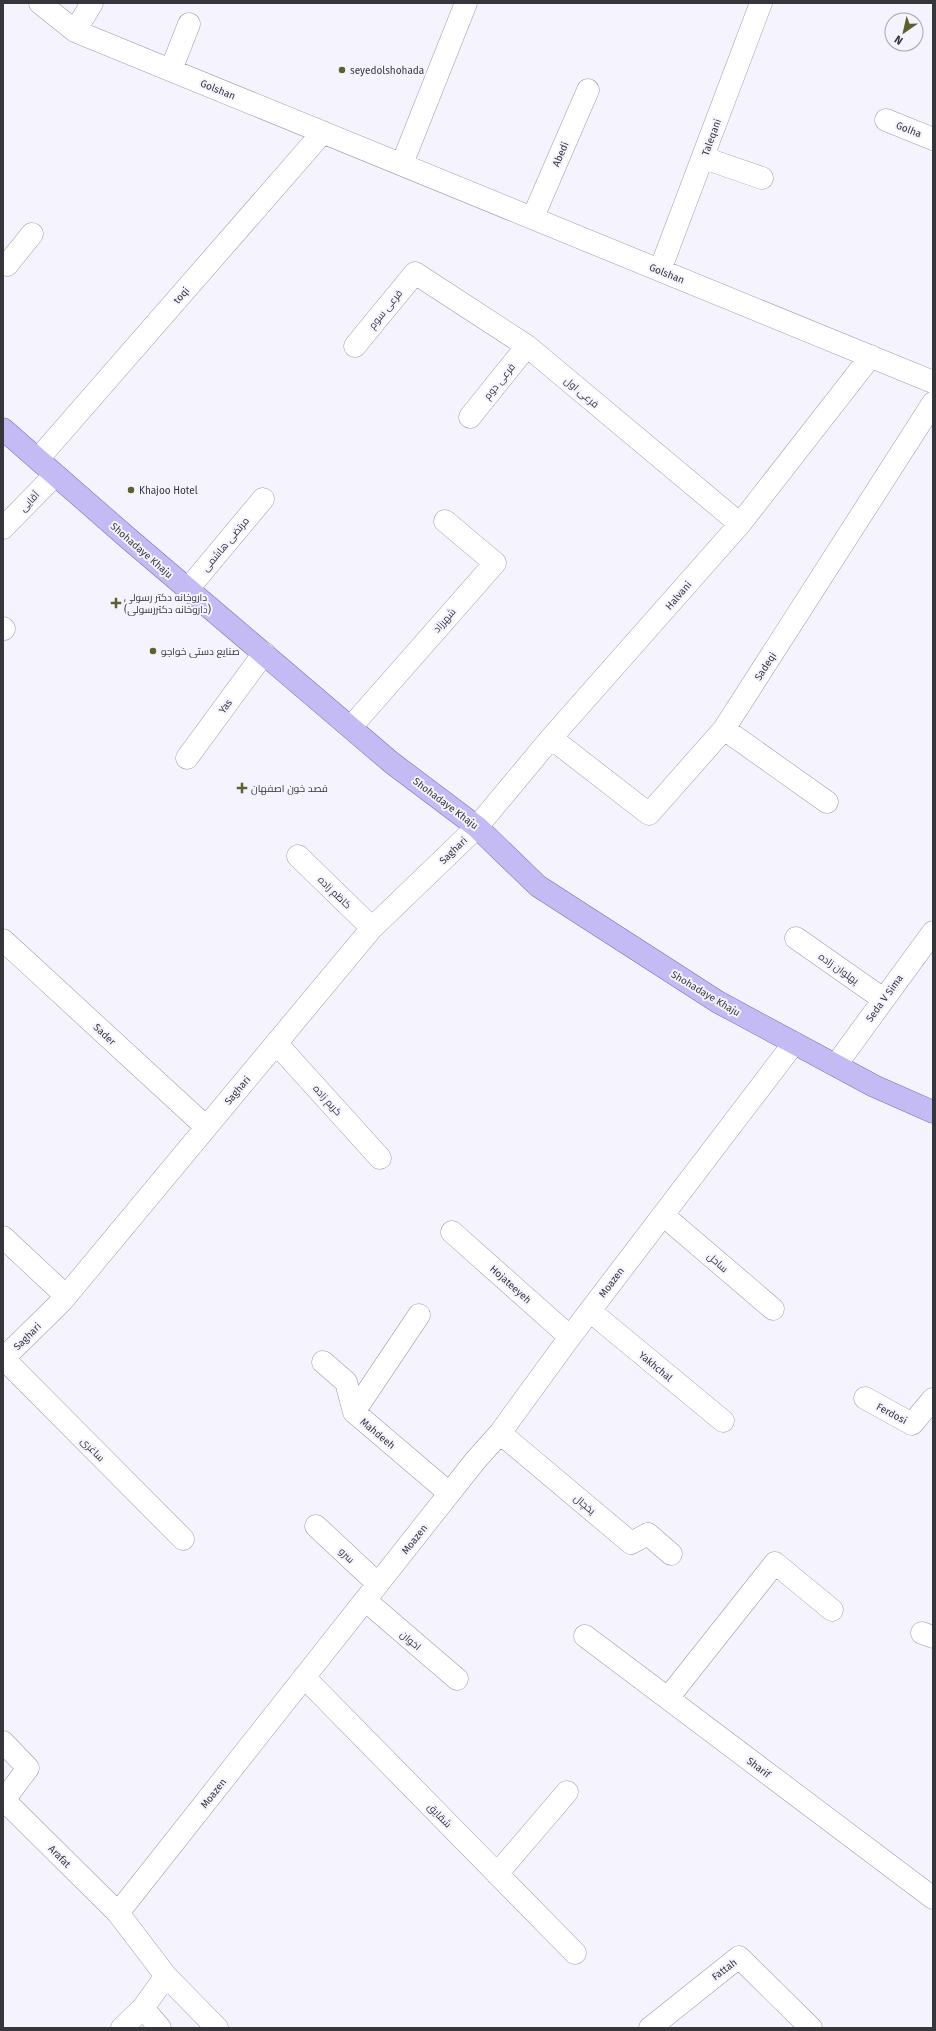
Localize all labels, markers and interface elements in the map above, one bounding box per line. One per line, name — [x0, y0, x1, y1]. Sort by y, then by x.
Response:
north arrow — [884, 12, 924, 52]
text: N — [892, 32, 905, 47]
marker: seyedolshohada — [337, 65, 347, 75]
place label: seyedolshohada — [350, 65, 424, 77]
street label: Golshan — [198, 77, 237, 102]
street label: Taleqani — [700, 117, 724, 157]
street label: Golha — [894, 119, 923, 140]
street label: Abedi — [550, 140, 572, 169]
street label: Golshan — [647, 261, 686, 286]
street label: toqi — [171, 285, 192, 306]
street label: فرعی سوم — [366, 288, 406, 332]
street label: فرعی دوم — [482, 361, 519, 403]
street label: فرعی اول — [562, 375, 601, 411]
marker: Khajoo Hotel — [126, 485, 136, 495]
place label: Khajoo Hotel — [139, 485, 198, 497]
street label: آقایی — [17, 489, 42, 514]
street label: مرتضی هاشمی — [200, 515, 252, 574]
street label: Shohadaye Khaju — [108, 521, 175, 581]
street label: Halvani — [663, 579, 695, 612]
place label: داروخانه دکتر رسولی (داروخانه دکتررسولی) — [124, 592, 211, 616]
marker: داروخانه دکتر رسولی (داروخانه دکتررسولی) — [111, 598, 121, 608]
street label: شهرزاد — [431, 606, 458, 635]
marker: صنایع دستی خواجو — [148, 646, 158, 656]
place label: صنایع دستی خواجو — [161, 646, 240, 658]
street label: Sadeqi — [752, 650, 779, 683]
street label: Yas — [217, 697, 235, 716]
street label: Shohadaye Khaju — [410, 775, 480, 832]
marker: فصد خون اصفهان — [236, 782, 248, 794]
place label: فصد خون اصفهان — [251, 783, 328, 795]
street label: Saghari — [437, 834, 470, 867]
street label: کاظم زاده — [314, 874, 354, 912]
street label: پهلوان زاده — [816, 951, 861, 987]
street label: Shohadaye Khaju — [669, 969, 742, 1019]
street label: Seda V Sima — [864, 973, 906, 1025]
street label: Sader — [91, 1021, 118, 1048]
street label: Saghari — [222, 1074, 253, 1108]
street label: کریم زاده — [310, 1083, 344, 1119]
street label: ساحل — [704, 1250, 730, 1275]
street label: Hojateeyeh — [487, 1263, 533, 1306]
street label: Moazen — [597, 1265, 627, 1300]
street label: Saghari — [11, 1320, 44, 1353]
street label: Yakhchal — [636, 1349, 675, 1384]
street label: Ferdosi — [874, 1401, 909, 1427]
street label: Mahdeeh — [357, 1416, 397, 1452]
street label: ساغری — [78, 1435, 107, 1464]
street label: یخچال — [571, 1492, 598, 1517]
street label: Moazen — [399, 1522, 430, 1557]
street label: سرو — [336, 1546, 356, 1566]
street label: اخوان — [398, 1629, 423, 1653]
street label: Sharif — [744, 1755, 773, 1781]
street label: Moazen — [198, 1776, 229, 1811]
street label: شقایق — [425, 1801, 454, 1830]
street label: Arafat — [46, 1843, 73, 1871]
street label: Fattah — [710, 1957, 739, 1983]

